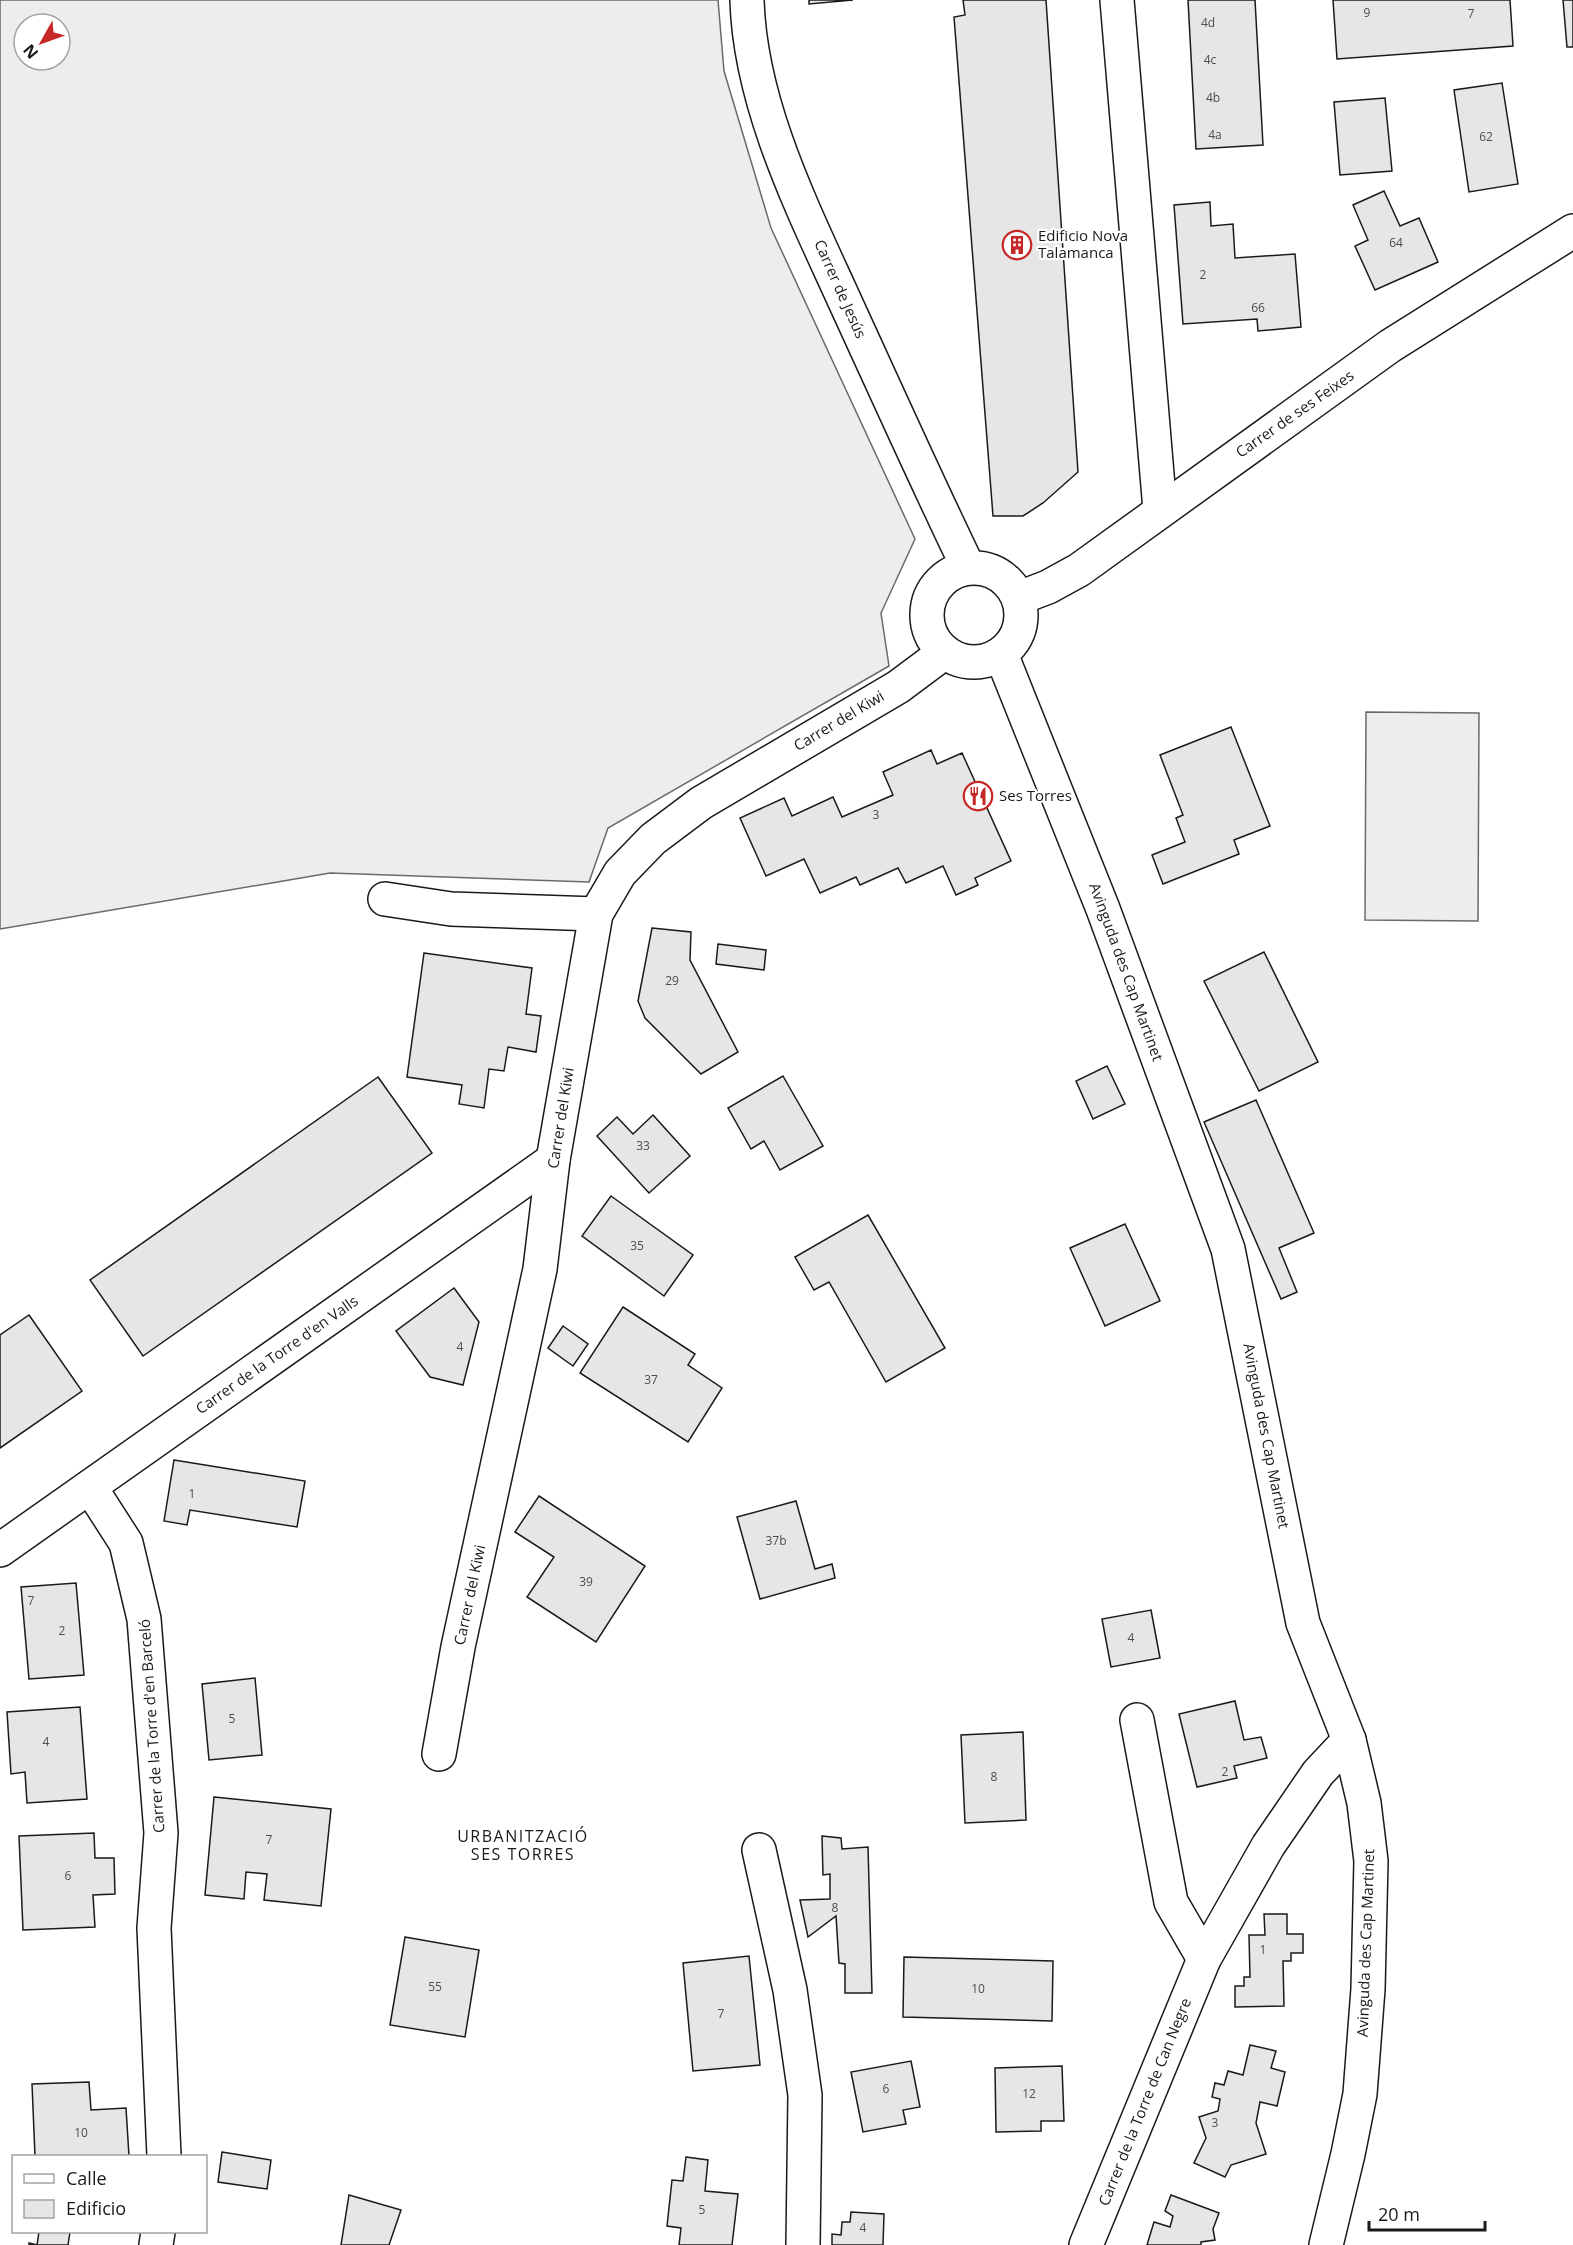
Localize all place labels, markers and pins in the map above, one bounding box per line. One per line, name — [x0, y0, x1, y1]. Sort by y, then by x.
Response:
place label: Edificio Nova Talamanca — [1038, 225, 1128, 262]
building icon: Edificio Nova Talamanca — [1001, 229, 1033, 261]
restaurant icon: Ses Torres — [962, 780, 994, 812]
place label: Ses Torres — [999, 785, 1072, 805]

